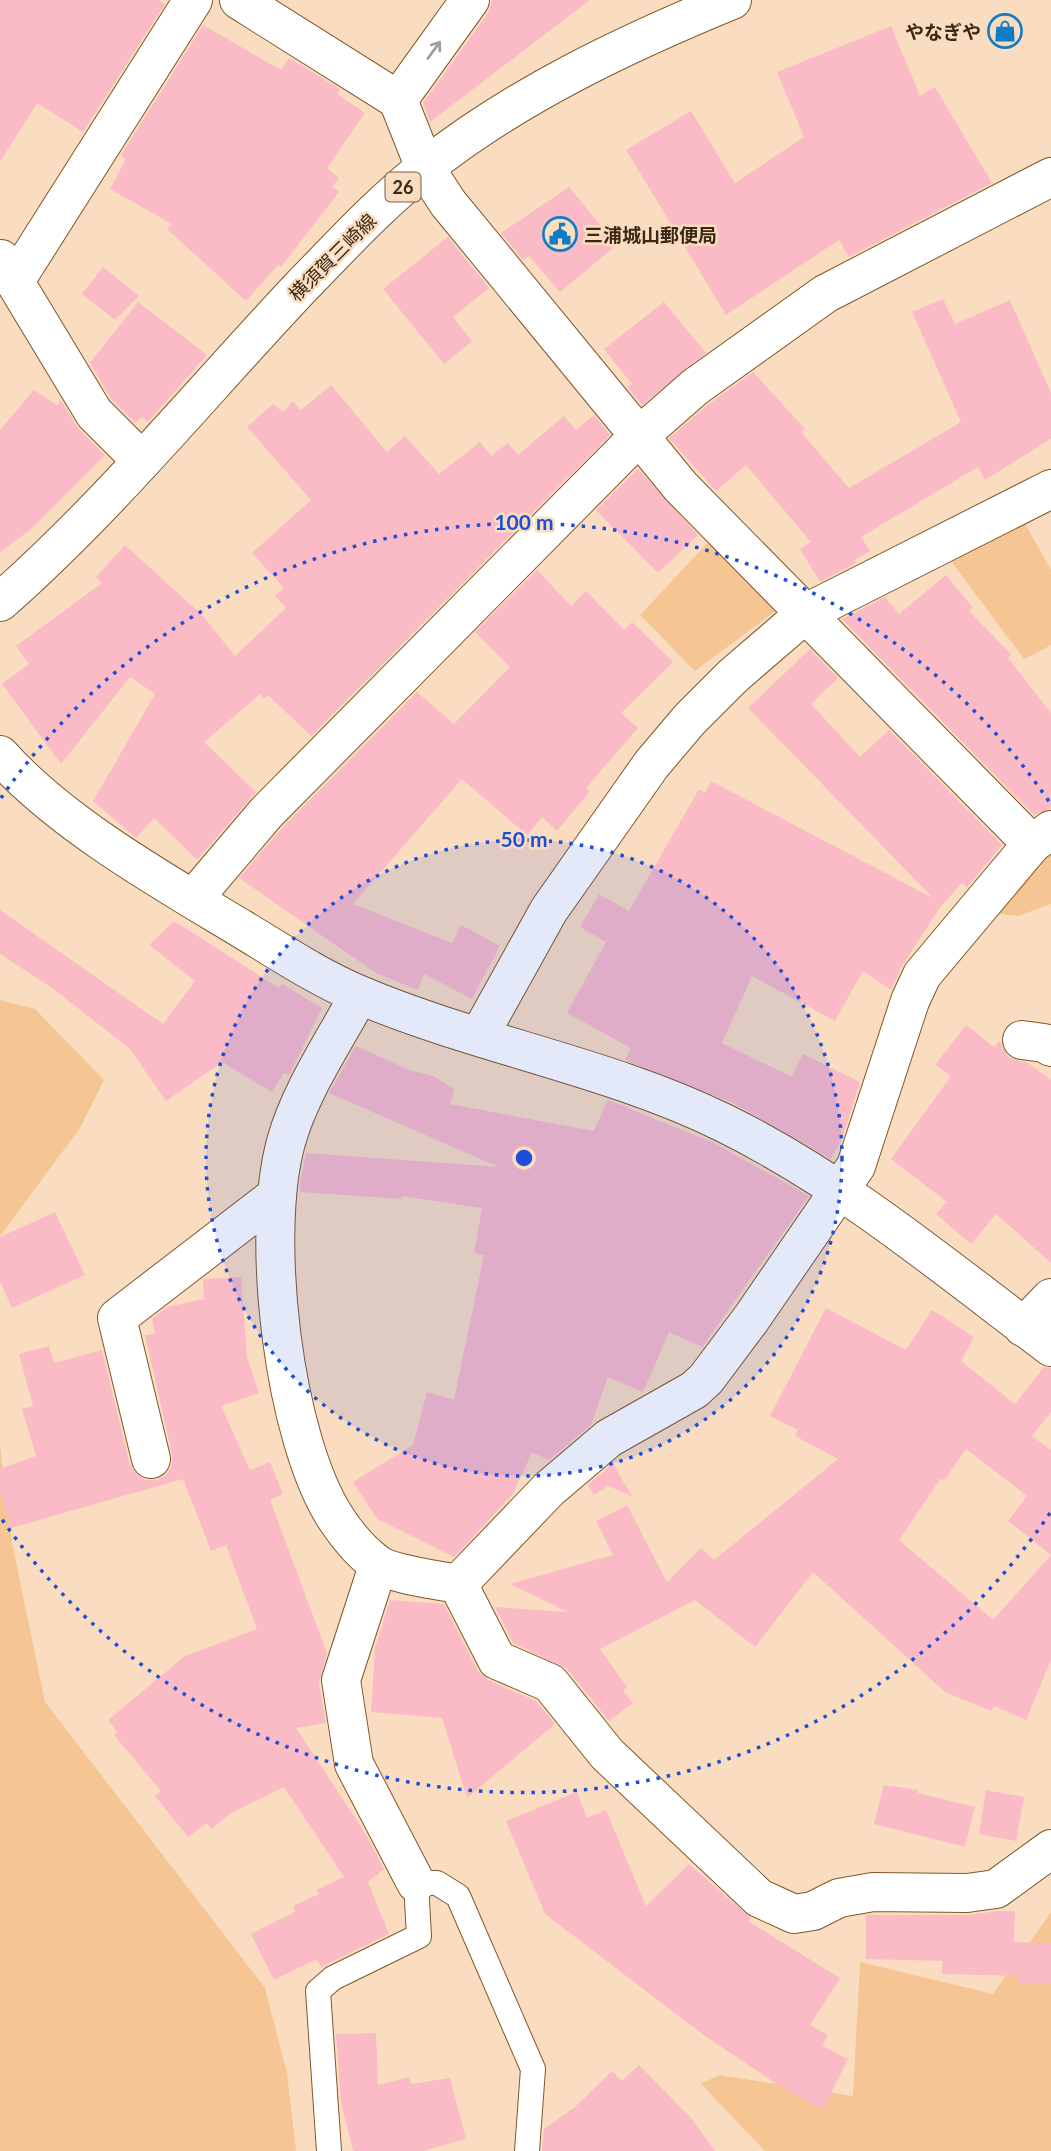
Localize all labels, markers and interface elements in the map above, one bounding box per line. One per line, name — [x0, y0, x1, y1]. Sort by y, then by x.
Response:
shop icon: やなぎや — [986, 12, 1024, 50]
place label: やなぎや — [905, 20, 981, 43]
one-way arrow — [427, 41, 441, 60]
road number: 26 — [386, 172, 420, 202]
street label: 横須賀三崎線 — [284, 209, 380, 305]
public building icon: 三浦城山郵便局 — [541, 215, 579, 253]
place label: 三浦城山郵便局 — [584, 223, 717, 246]
text: 100 m — [494, 509, 554, 534]
text: 50 m — [500, 826, 548, 851]
centre of rings — [512, 1146, 536, 1170]

